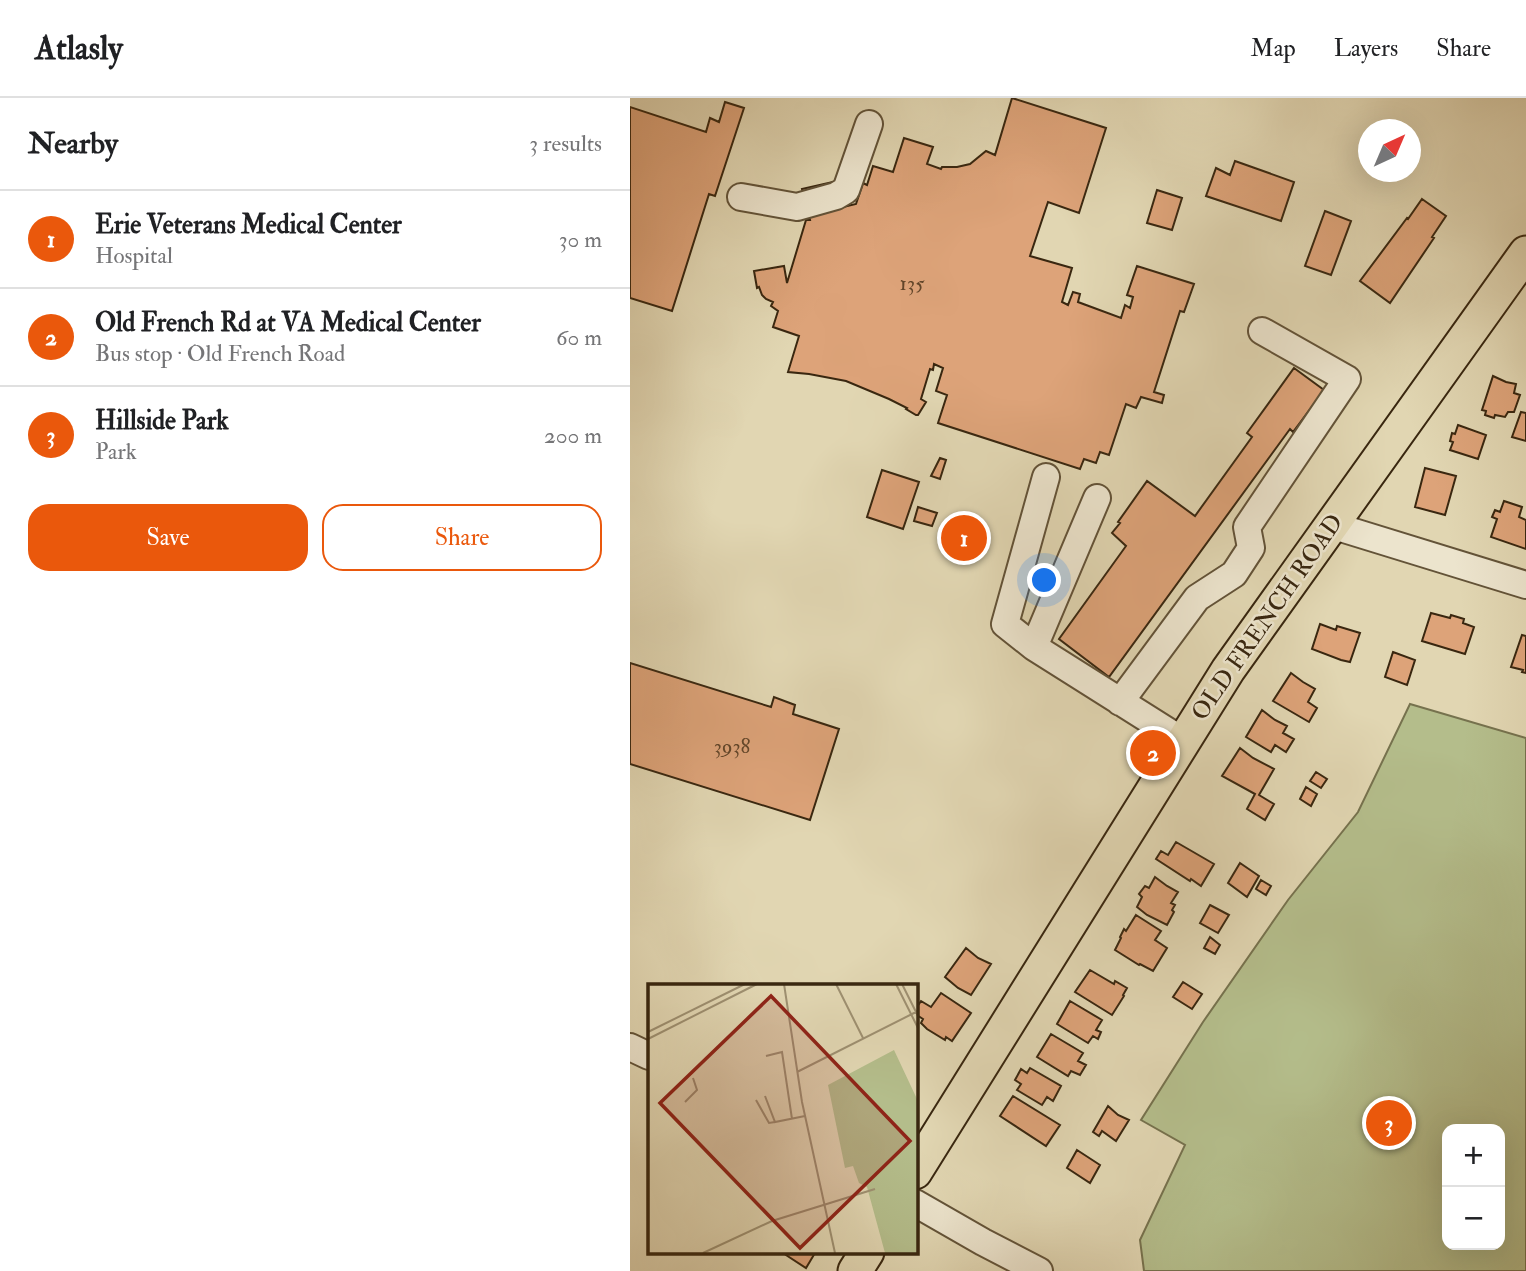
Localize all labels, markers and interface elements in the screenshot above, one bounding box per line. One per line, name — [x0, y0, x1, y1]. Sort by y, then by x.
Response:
text: Atlasly — [35, 28, 123, 69]
text: Map — [1251, 33, 1296, 64]
text: Layers — [1334, 33, 1398, 64]
text: Share — [1436, 33, 1491, 64]
north arrow — [1358, 119, 1421, 182]
text: Nearby — [28, 125, 118, 162]
text: 3 results — [529, 129, 602, 158]
text: Erie Veterans Medical Center — [95, 209, 402, 241]
text: 1 — [47, 225, 55, 254]
text: 30 m — [559, 225, 602, 254]
text: Hospital — [95, 241, 173, 270]
house number: 135 — [900, 270, 925, 297]
text: Old French Rd at VA Medical Center — [95, 307, 481, 339]
text: 2 — [45, 323, 57, 352]
text: 60 m — [556, 323, 602, 352]
text: Bus stop · Old French Road — [95, 339, 345, 368]
text: Hillside Park — [95, 405, 229, 437]
text: 3 — [47, 421, 55, 450]
text: 200 m — [544, 421, 602, 450]
text: Park — [95, 437, 137, 466]
button: Save — [28, 504, 308, 571]
button: Share — [322, 504, 602, 571]
street label: OLD FRENCH ROAD — [1184, 508, 1350, 727]
pin: 1 — [941, 512, 987, 564]
your location — [1027, 563, 1061, 597]
pin: 2 — [1130, 727, 1176, 779]
house number: 3938 — [714, 733, 751, 760]
inset map — [648, 984, 917, 1254]
pin: 3 — [1366, 1097, 1412, 1149]
map controls — [1442, 1124, 1505, 1250]
button: + — [1442, 1124, 1505, 1187]
button: − — [1442, 1187, 1505, 1250]

